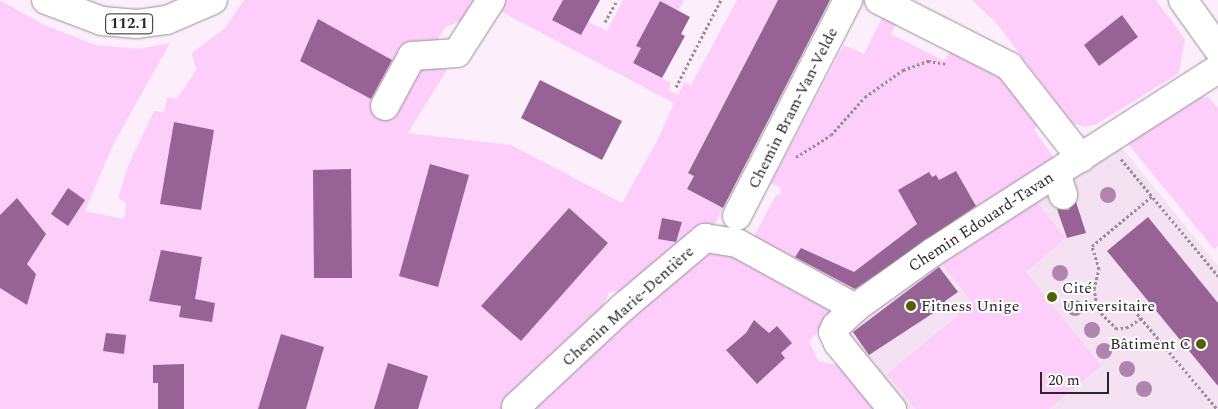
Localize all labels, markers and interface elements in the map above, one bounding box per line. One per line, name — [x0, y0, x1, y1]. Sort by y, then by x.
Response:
road number: 112.1 — [104, 12, 154, 36]
street label: Chemin Bram-Van-Velde — [744, 24, 842, 192]
street label: Chemin Edouard-Tavan — [905, 168, 1057, 276]
street label: Chemin Marie-Dentière — [558, 242, 698, 370]
place label: Cité Universitaire — [1062, 278, 1155, 316]
marker: Cité Universitaire — [1046, 291, 1058, 303]
place label: Fitness Unige — [921, 296, 1019, 316]
marker: Fitness Unige — [905, 300, 917, 312]
place label: Bâtiment C — [1110, 334, 1191, 354]
marker: Bâtiment C — [1195, 338, 1207, 350]
scale bar — [1043, 362, 1112, 394]
text: 20 m — [1048, 369, 1080, 392]

